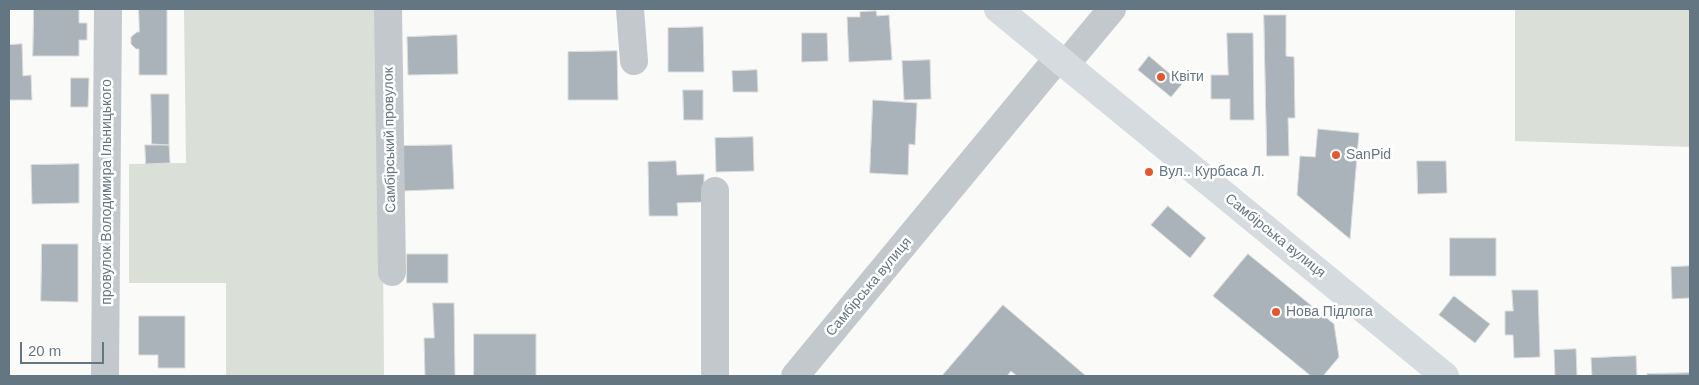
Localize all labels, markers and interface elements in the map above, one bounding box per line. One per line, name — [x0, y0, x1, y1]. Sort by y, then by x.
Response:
street label: Самбірський провулок — [380, 67, 400, 213]
place label: Квіти — [1171, 69, 1204, 85]
marker: Квіти — [1155, 71, 1167, 83]
street label: провулок Володимира Ільницького — [99, 79, 115, 305]
place label: SanPid — [1346, 147, 1391, 163]
marker: SanPid — [1330, 149, 1342, 161]
place label: Вул.. Курбаса Л. — [1159, 164, 1265, 180]
marker: Вул.. Курбаса Л. — [1143, 166, 1155, 178]
street label: Самбірська вулиця — [1221, 190, 1329, 282]
street label: Самбірська вулиця — [823, 234, 915, 340]
place label: Нова Підлога — [1286, 304, 1373, 320]
marker: Нова Підлога — [1270, 306, 1282, 318]
scale bar — [22, 332, 106, 364]
text: 20 m — [28, 342, 61, 359]

